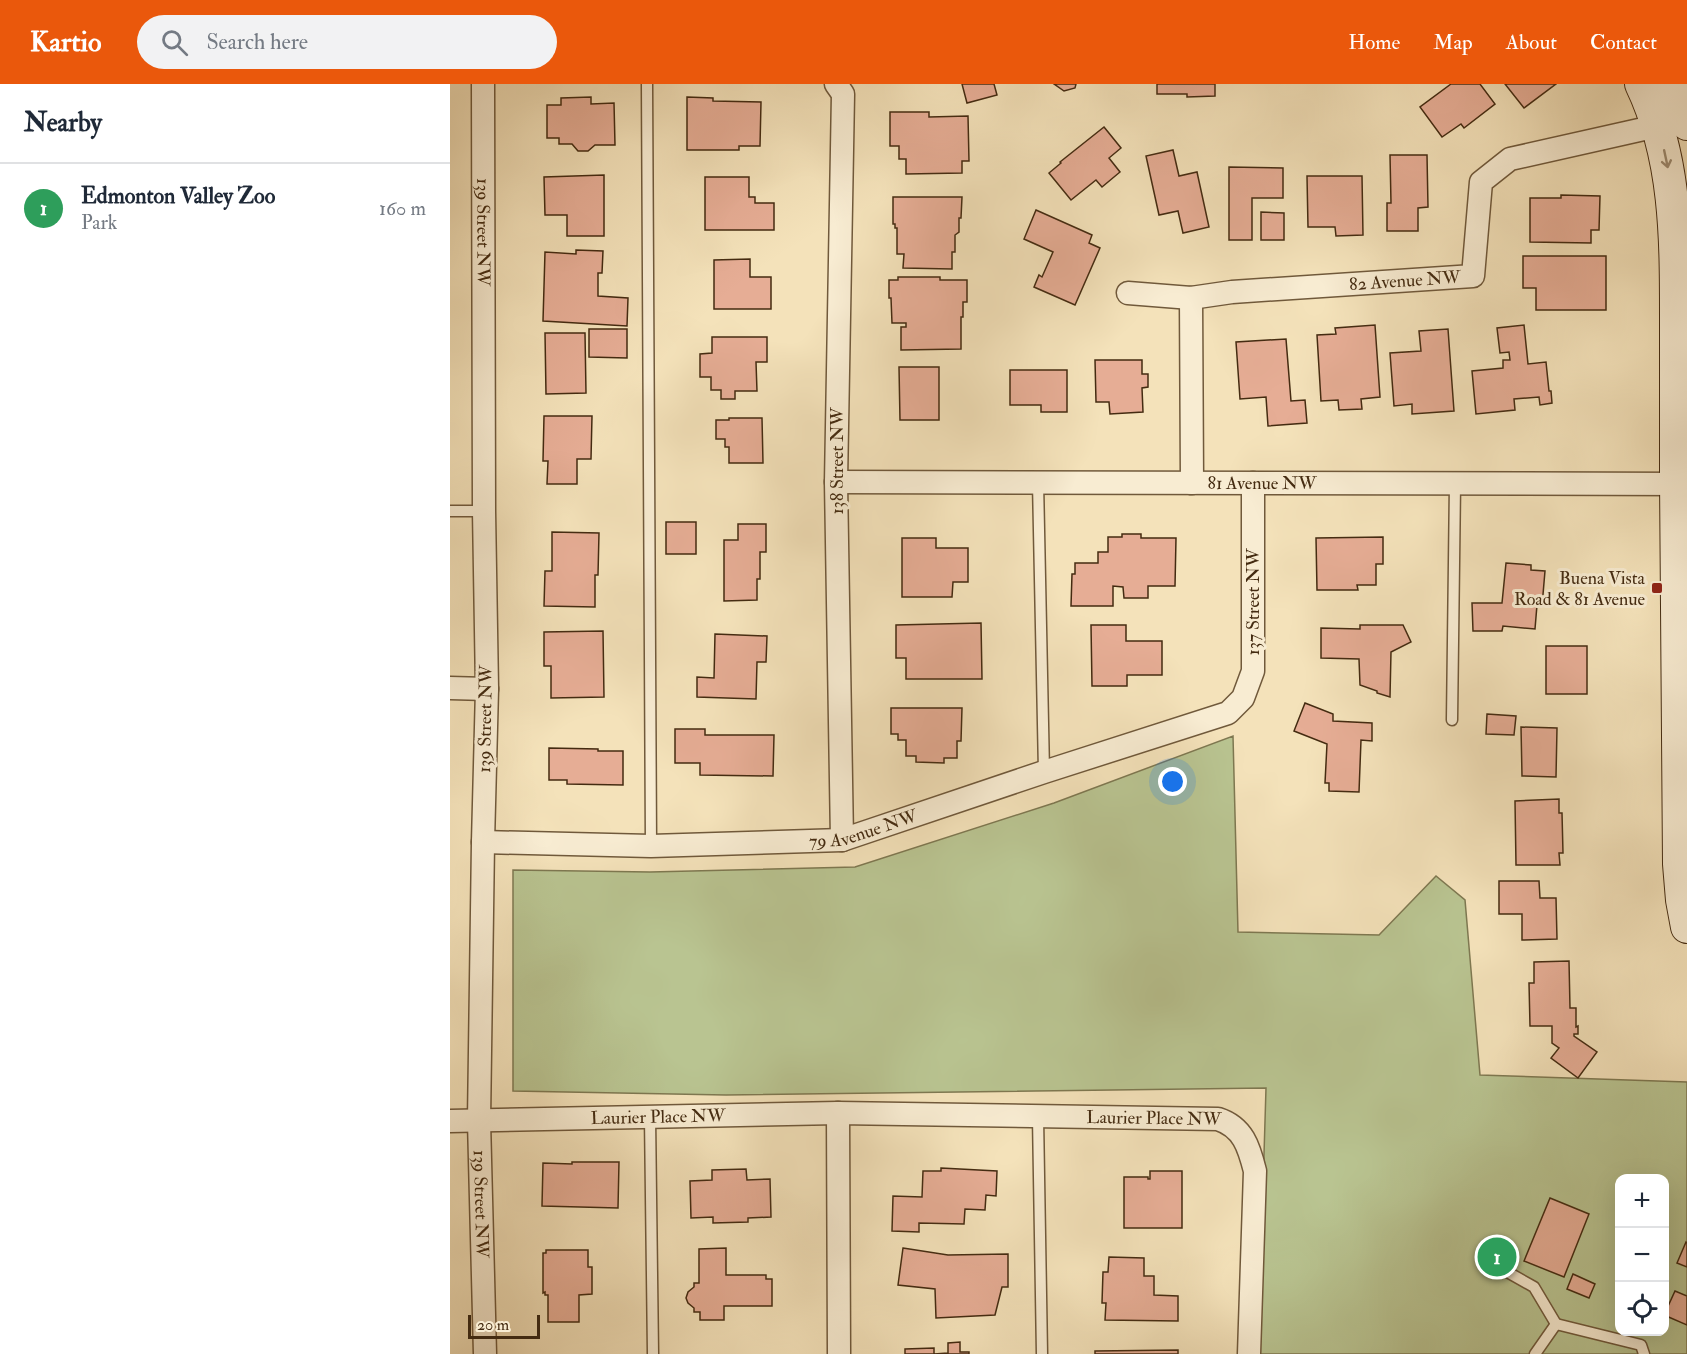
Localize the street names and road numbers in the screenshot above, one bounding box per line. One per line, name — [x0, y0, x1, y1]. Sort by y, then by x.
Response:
street label: 139 Street NW — [471, 178, 494, 287]
street label: 82 Avenue NW — [1348, 266, 1462, 296]
street label: 138 Street NW — [826, 407, 849, 515]
street label: 81 Avenue NW — [1207, 472, 1317, 495]
street label: 137 Street NW — [1242, 548, 1265, 656]
street label: 139 Street NW — [473, 664, 498, 773]
street label: 79 Avenue NW — [809, 804, 921, 853]
street label: Laurier Place NW — [590, 1104, 726, 1130]
street label: Laurier Place NW — [1086, 1106, 1222, 1131]
street label: 139 Street NW — [468, 1150, 494, 1259]

